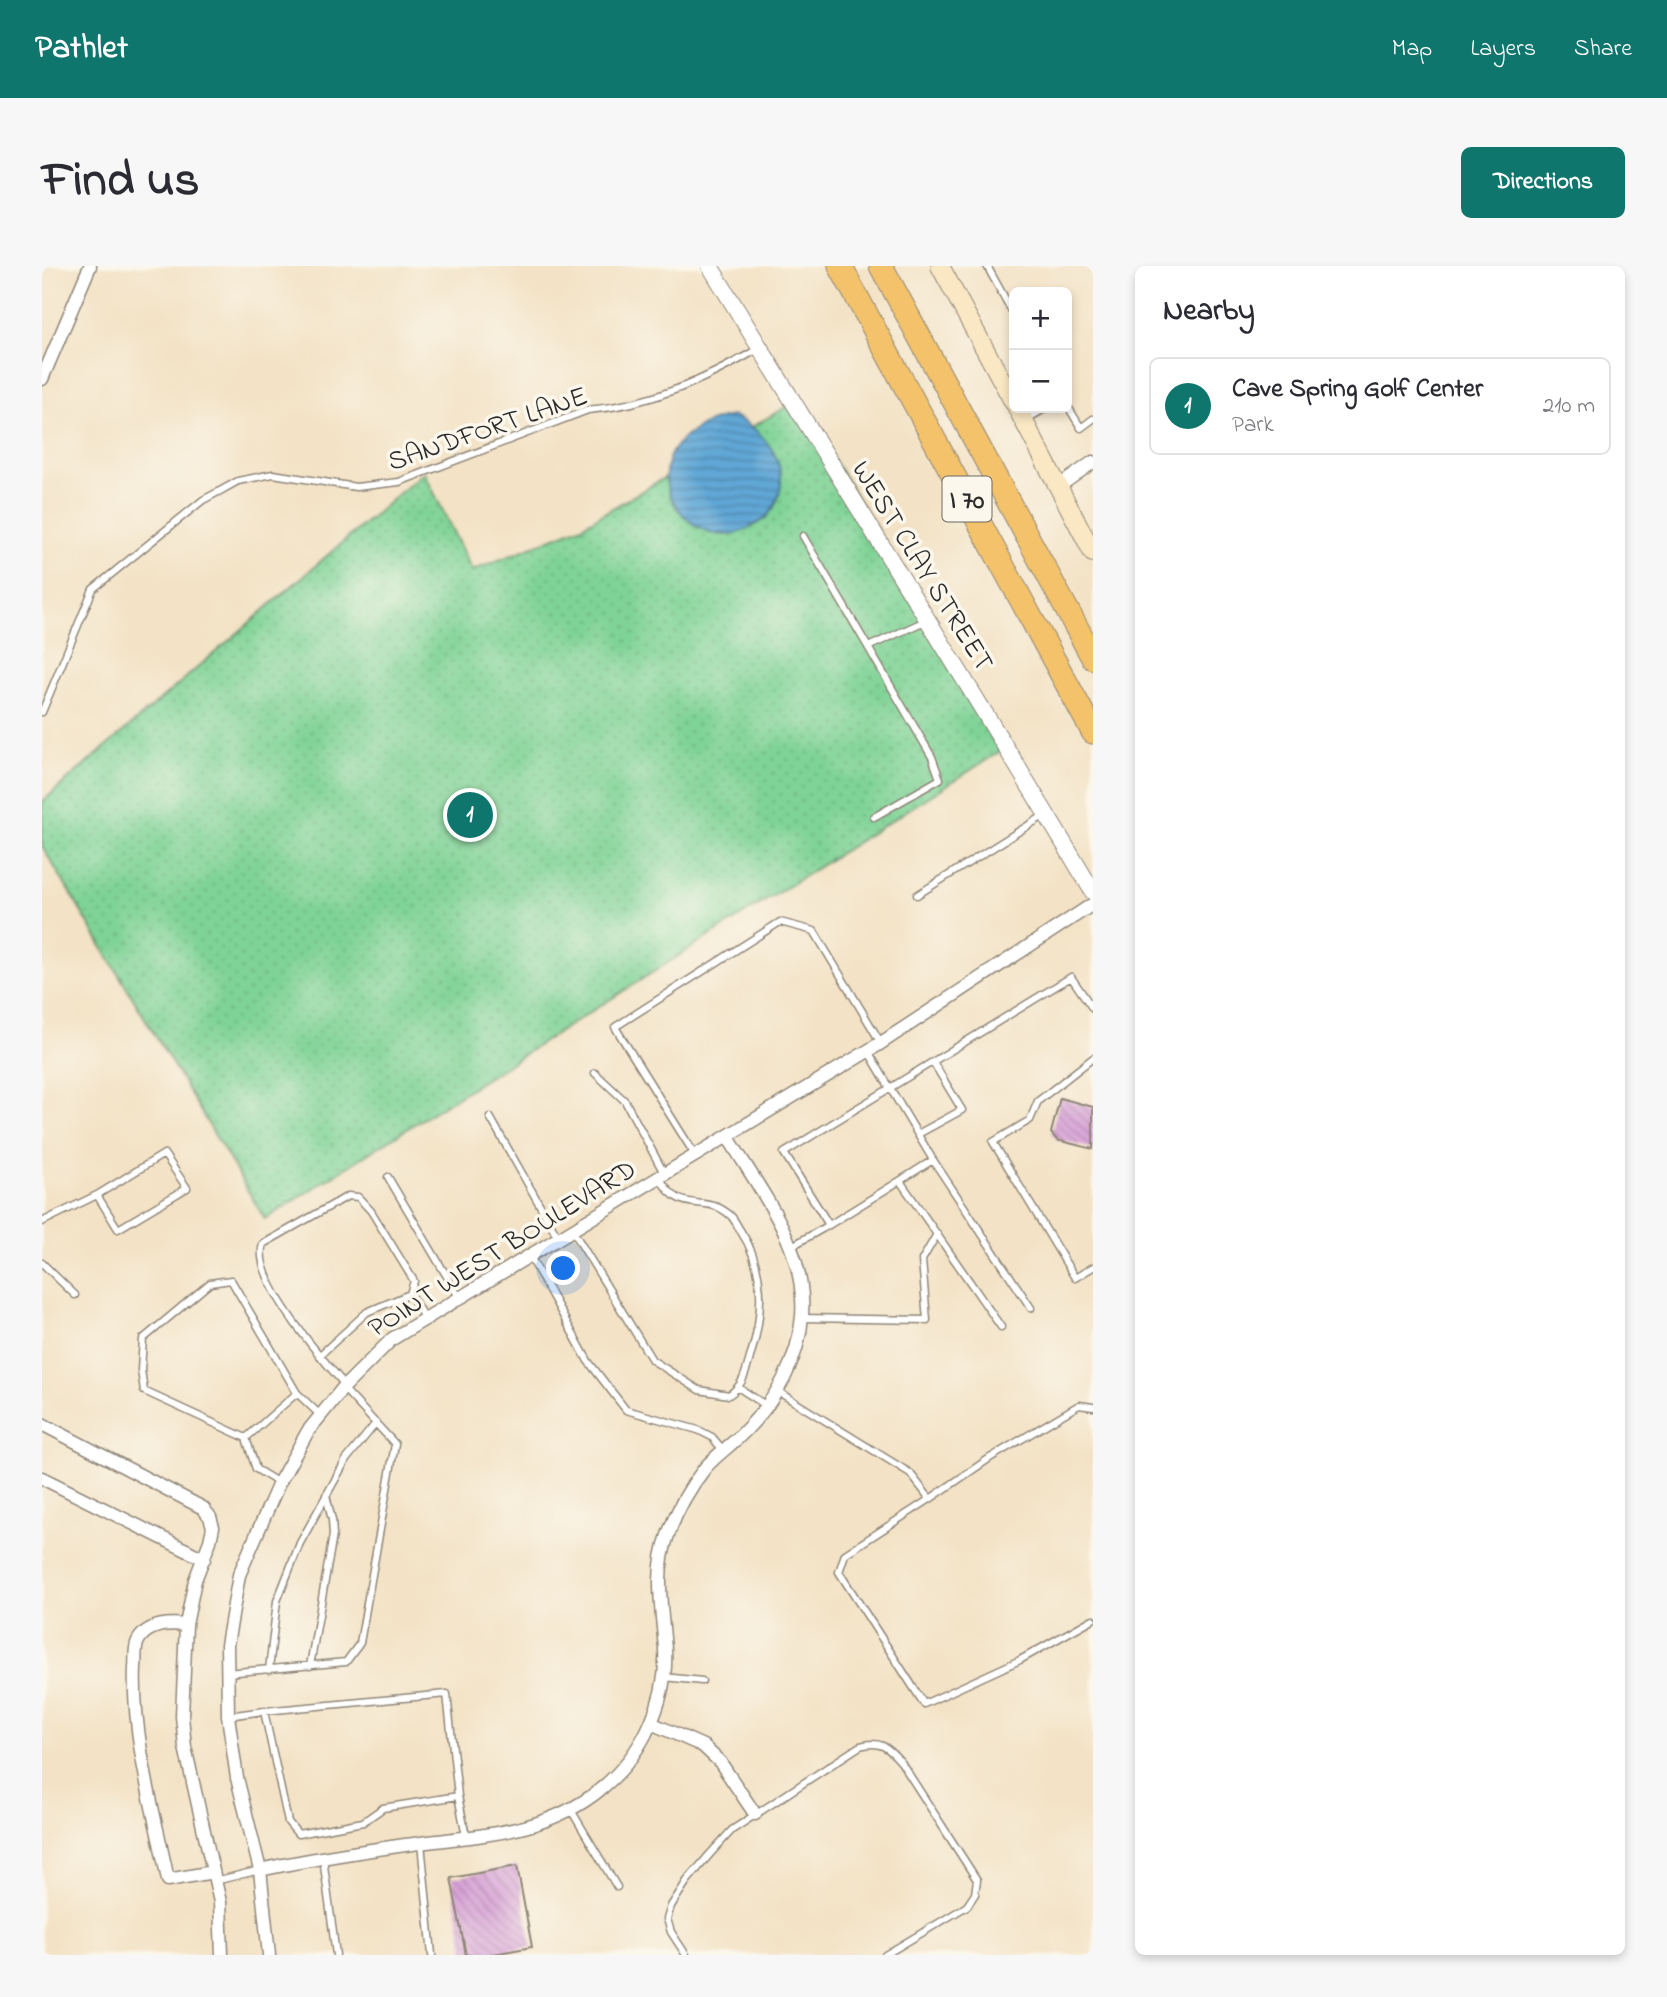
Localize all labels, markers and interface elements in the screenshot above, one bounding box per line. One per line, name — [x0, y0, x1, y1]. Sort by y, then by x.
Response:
text: Pathlet — [35, 25, 128, 73]
text: Map — [1392, 32, 1432, 67]
text: Layers — [1470, 32, 1536, 67]
text: Share — [1574, 32, 1632, 67]
text: Find us — [42, 146, 199, 218]
button: Directions — [1461, 147, 1625, 218]
map controls — [1009, 287, 1072, 413]
button: + — [1009, 287, 1072, 350]
text: Nearby — [1163, 290, 1255, 334]
button: − — [1009, 350, 1072, 413]
text: Cave Spring Golf Center — [1232, 371, 1483, 409]
street label: SANDFORT LANE — [383, 377, 594, 484]
text: 1 — [1184, 390, 1192, 423]
text: 210 m — [1543, 390, 1595, 423]
text: Park — [1232, 409, 1274, 442]
street label: WEST CLAY STREET — [840, 453, 1003, 680]
road number: I 70 — [942, 476, 992, 522]
pin: 1 — [447, 789, 493, 841]
street label: POINT WEST BOULEVARD — [361, 1150, 645, 1349]
your location — [546, 1251, 580, 1285]

